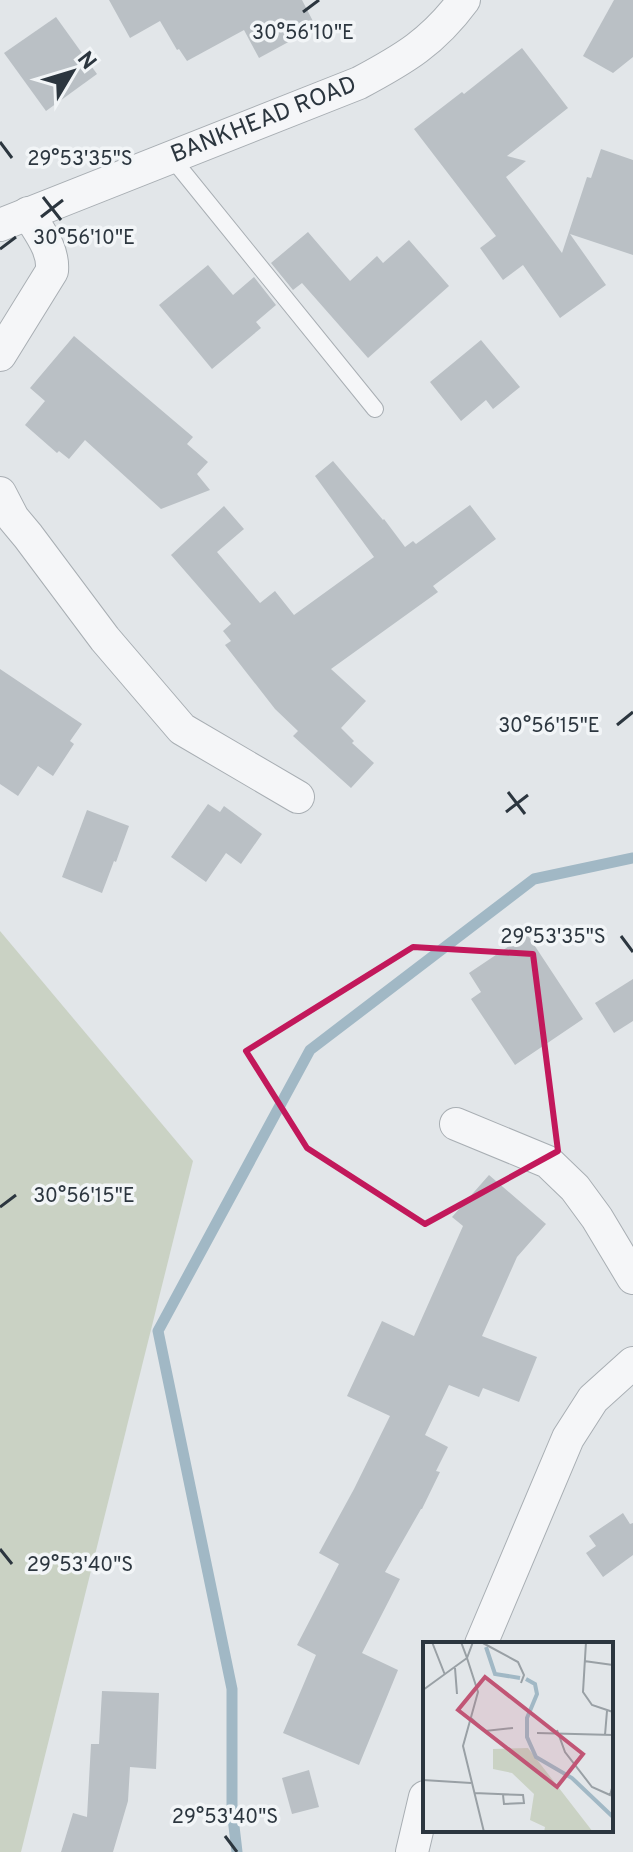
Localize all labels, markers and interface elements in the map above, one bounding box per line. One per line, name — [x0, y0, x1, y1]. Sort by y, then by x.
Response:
text: 30°56'10"E — [252, 21, 354, 47]
north arrow — [32, 32, 112, 112]
text: N — [70, 47, 101, 76]
street label: BANKHEAD ROAD — [167, 70, 361, 171]
text: 29°53'35"S — [27, 147, 133, 173]
text: 30°56'10"E — [33, 226, 135, 252]
text: 30°56'15"E — [498, 714, 600, 740]
text: 29°53'35"S — [500, 925, 606, 951]
text: 30°56'15"E — [33, 1184, 135, 1210]
text: 29°53'40"S — [27, 1553, 133, 1579]
inset map — [423, 1642, 613, 1832]
text: 29°53'40"S — [172, 1805, 278, 1831]

